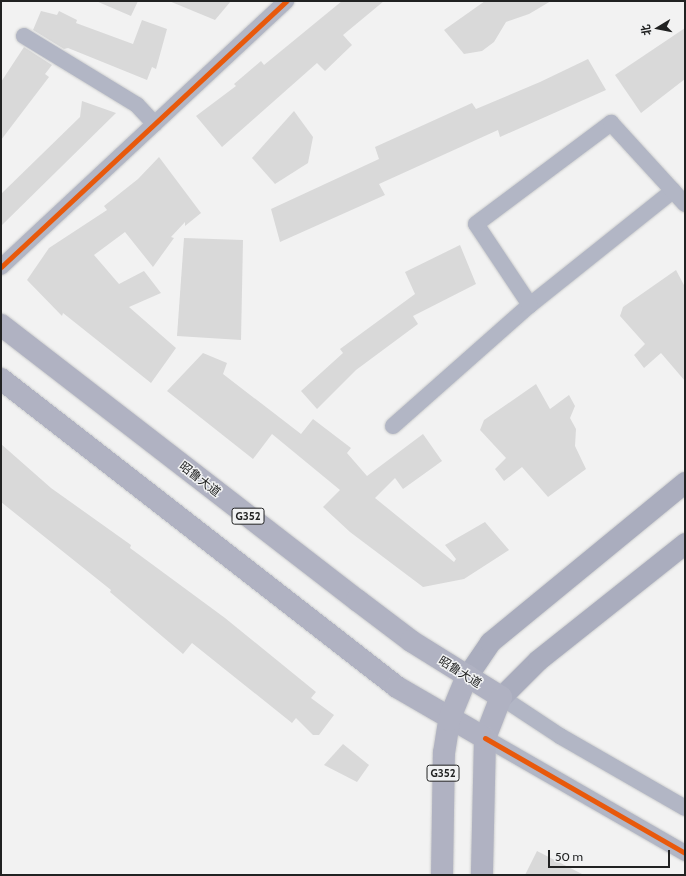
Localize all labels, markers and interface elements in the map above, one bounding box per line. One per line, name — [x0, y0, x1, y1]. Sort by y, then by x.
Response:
north arrow — [638, 8, 678, 48]
text: 北 — [638, 23, 654, 37]
street label: 昭鲁大道 — [177, 459, 223, 499]
road number: G352 — [231, 507, 265, 525]
street label: 昭鲁大道 — [436, 653, 484, 691]
road number: G352 — [426, 764, 460, 782]
scale bar — [550, 842, 672, 868]
text: 50 m — [555, 849, 583, 864]

